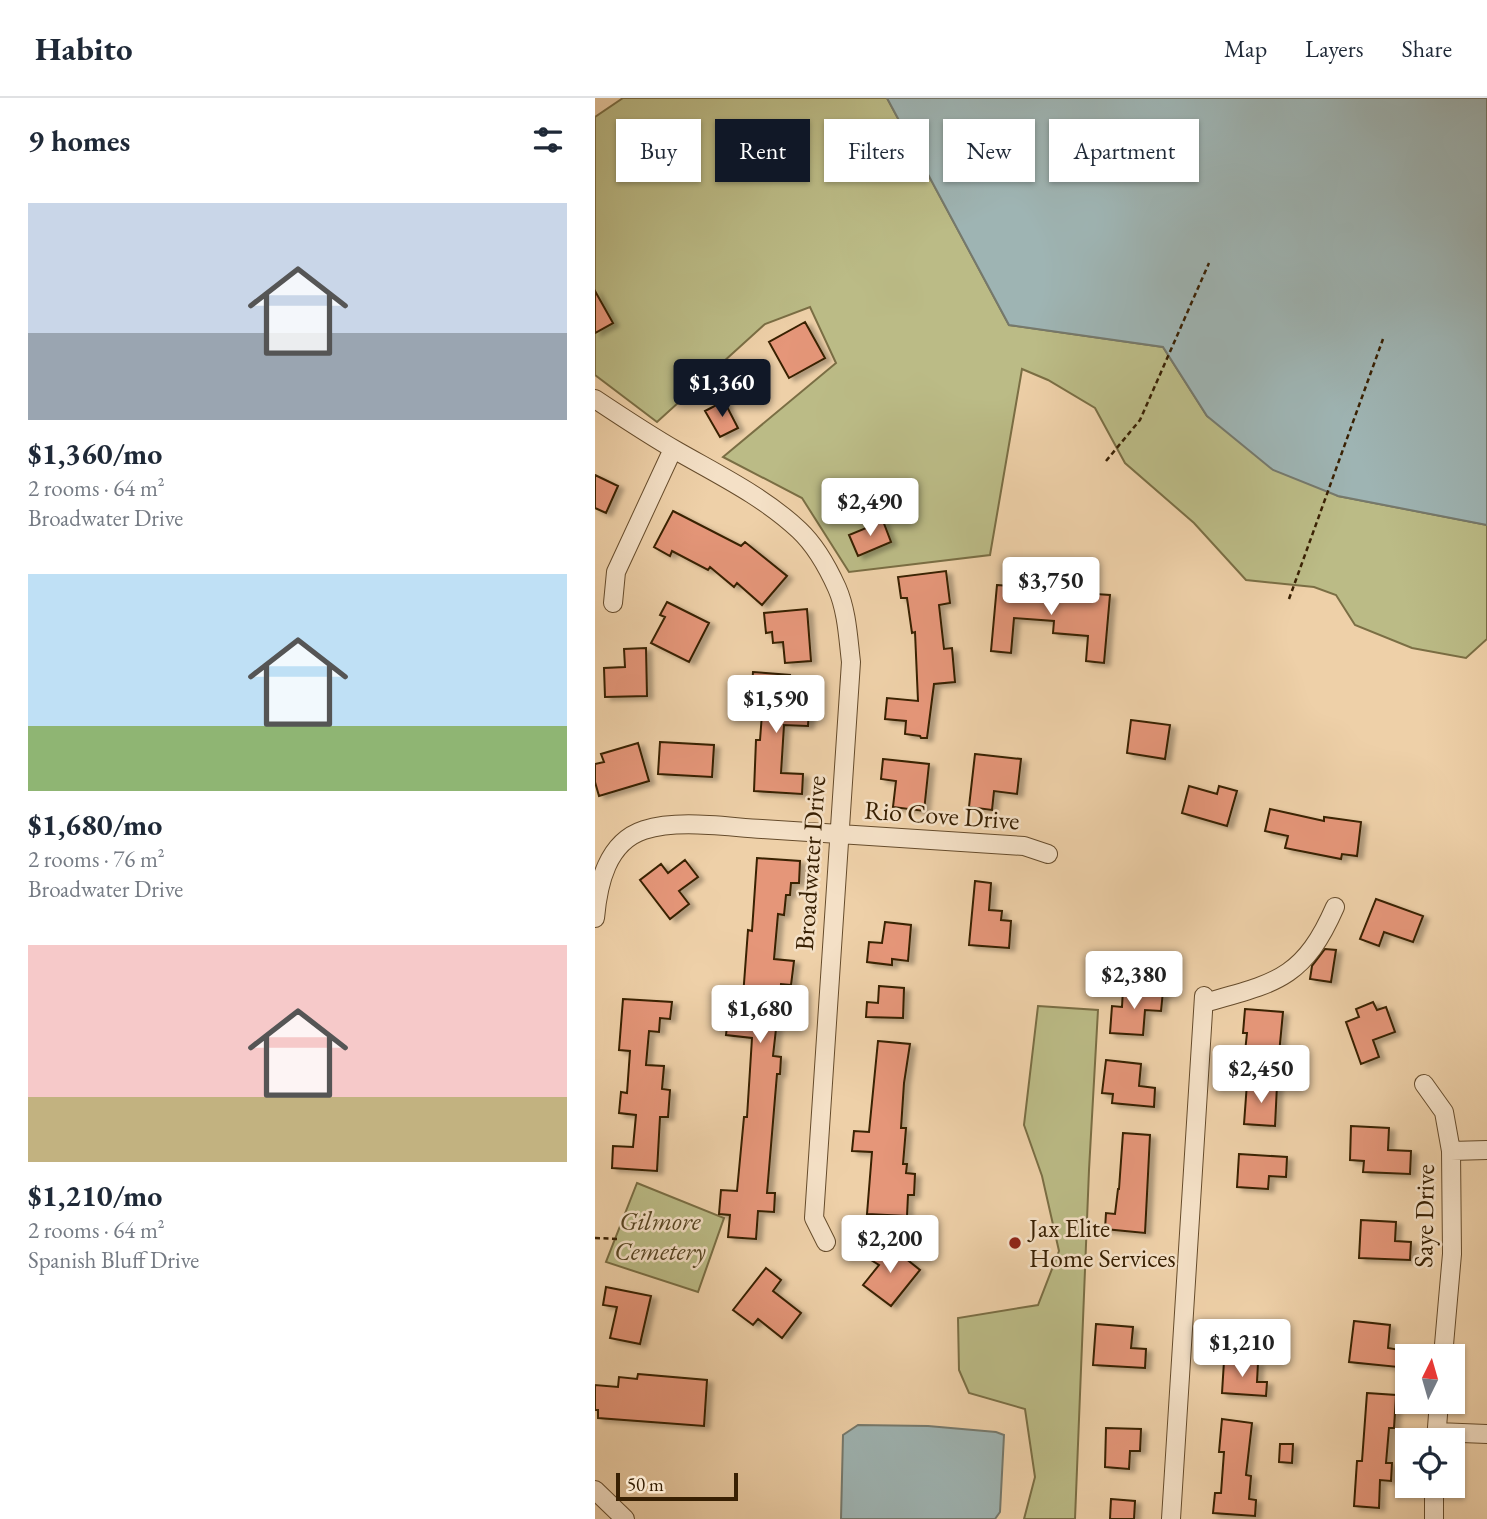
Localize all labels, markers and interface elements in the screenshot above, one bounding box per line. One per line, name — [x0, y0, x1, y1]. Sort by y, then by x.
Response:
text: Habito — [35, 27, 132, 70]
text: Map — [1224, 33, 1267, 64]
text: Layers — [1305, 33, 1364, 64]
text: Share — [1402, 33, 1452, 64]
chip: Buy — [616, 119, 701, 182]
chip: Rent — [715, 119, 810, 182]
chip: Filters — [824, 119, 929, 182]
chip: New — [943, 119, 1035, 182]
chip: Apartment — [1049, 119, 1199, 182]
text: 9 homes — [28, 121, 130, 160]
icon: filters — [529, 121, 567, 159]
icon: home — [235, 248, 361, 374]
pin: $1,360 — [665, 360, 779, 419]
text: $1,360 — [690, 367, 754, 397]
text: $1,360/mo — [28, 434, 162, 473]
text: 2 rooms · 64 m² — [28, 473, 165, 503]
pin: $2,490 — [813, 478, 927, 538]
text: $2,490 — [838, 486, 902, 516]
text: Broadwater Drive — [28, 503, 183, 533]
pin: $3,750 — [994, 558, 1108, 617]
text: $3,750 — [1019, 565, 1083, 595]
icon: home — [235, 619, 361, 745]
pin: $1,590 — [719, 676, 833, 735]
text: $1,590 — [744, 683, 808, 713]
street label: Broadwater Drive — [787, 774, 833, 952]
street label: Rio Cove Drive — [863, 793, 1021, 837]
text: $1,680/mo — [28, 805, 162, 844]
text: 2 rooms · 76 m² — [28, 844, 165, 874]
text: Broadwater Drive — [28, 874, 183, 904]
pin: $2,380 — [1077, 951, 1191, 1011]
text: $2,380 — [1102, 959, 1166, 989]
pin: $1,680 — [703, 986, 817, 1045]
icon: home — [235, 990, 361, 1116]
text: $1,680 — [728, 993, 792, 1023]
pin: $2,450 — [1204, 1046, 1318, 1105]
text: $2,450 — [1229, 1053, 1293, 1083]
street label: Saye Drive — [1406, 1164, 1442, 1268]
text: $1,210/mo — [28, 1176, 162, 1215]
park label: Gilmore Cemetery — [614, 1204, 706, 1268]
place label: Jax Elite Home Services — [1027, 1211, 1176, 1275]
text: 2 rooms · 64 m² — [28, 1215, 165, 1245]
pin: $2,200 — [833, 1216, 947, 1275]
text: $2,200 — [858, 1223, 922, 1253]
marker: Jax Elite Home Services — [1007, 1235, 1023, 1251]
text: Spanish Bluff Drive — [28, 1245, 199, 1275]
pin: $1,210 — [1185, 1320, 1299, 1379]
text: $1,210 — [1210, 1327, 1274, 1357]
north arrow — [1395, 1344, 1465, 1414]
map controls — [1395, 1344, 1465, 1498]
button: locate — [1395, 1428, 1465, 1498]
scale bar — [616, 1470, 739, 1502]
text: 50 m — [627, 1472, 664, 1497]

